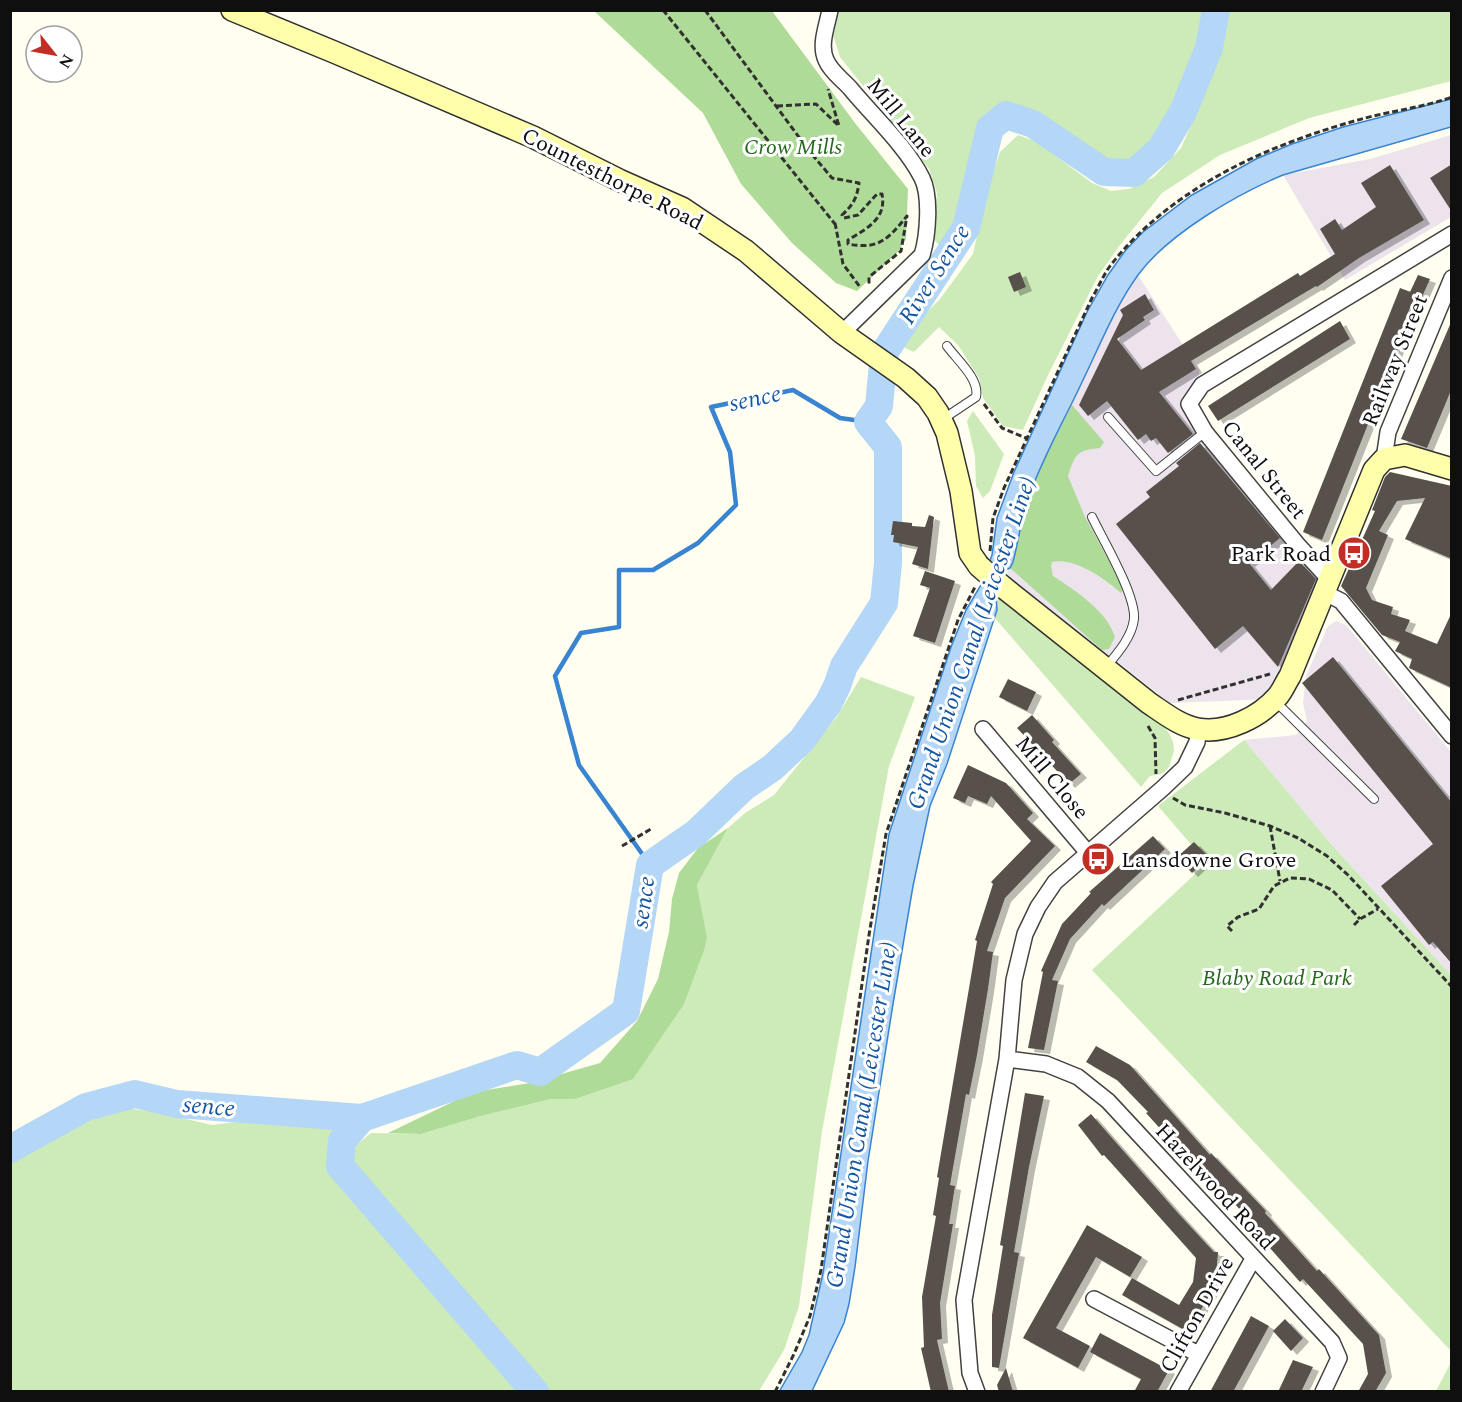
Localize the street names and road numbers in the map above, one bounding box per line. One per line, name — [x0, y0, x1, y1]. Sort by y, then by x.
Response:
street label: Mill Lane — [858, 71, 943, 165]
street label: Countesthorpe Road — [516, 119, 709, 239]
street label: Railway Street — [1354, 289, 1437, 432]
street label: Canal Street — [1213, 413, 1314, 527]
street label: Mill Close — [1007, 729, 1097, 827]
street label: Hazelwood Road — [1147, 1116, 1283, 1258]
street label: Clifton Drive — [1152, 1250, 1243, 1379]

